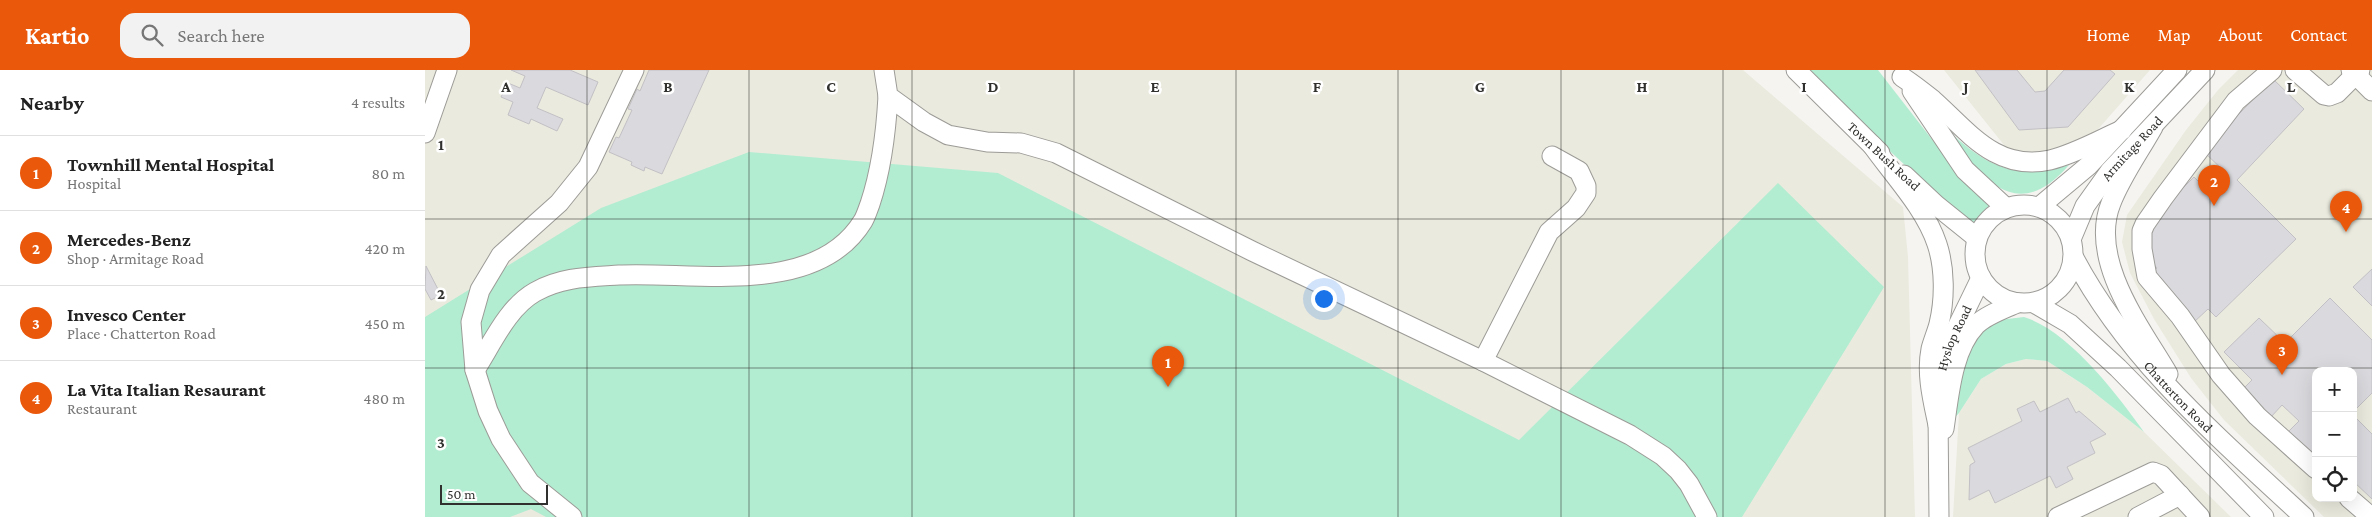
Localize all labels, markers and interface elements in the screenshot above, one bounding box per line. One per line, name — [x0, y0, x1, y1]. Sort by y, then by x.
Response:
search box — [120, 13, 470, 58]
icon: search — [138, 21, 166, 49]
text: Kartio — [25, 22, 90, 49]
text: Search here — [178, 25, 265, 46]
text: Home — [2087, 25, 2130, 45]
text: Map — [2158, 25, 2190, 45]
text: About — [2218, 25, 2262, 45]
text: Contact — [2290, 25, 2347, 45]
text: A — [500, 78, 511, 95]
text: B — [663, 78, 673, 95]
text: C — [826, 78, 836, 95]
text: D — [987, 78, 999, 95]
text: E — [1150, 78, 1160, 95]
text: F — [1313, 78, 1322, 95]
text: G — [1475, 78, 1485, 95]
text: H — [1637, 78, 1648, 95]
text: I — [1801, 78, 1807, 95]
text: J — [1961, 78, 1969, 95]
text: K — [2124, 78, 2135, 95]
text: L — [2287, 78, 2296, 95]
text: Nearby — [20, 91, 84, 115]
text: 4 results — [351, 94, 405, 111]
street label: Armitage Road — [2098, 112, 2166, 184]
street label: Town Bush Road — [1844, 118, 1924, 194]
text: 1 — [438, 136, 444, 153]
text: Townhill Mental Hospital — [67, 154, 274, 175]
text: 1 — [33, 165, 39, 182]
text: 80 m — [371, 165, 405, 182]
pin: 2 — [2198, 165, 2230, 206]
text: Hospital — [67, 175, 121, 192]
pin: 4 — [2330, 191, 2362, 232]
text: Mercedes-Benz — [67, 229, 191, 250]
text: 2 — [32, 240, 40, 257]
text: 420 m — [364, 240, 405, 257]
text: Shop · Armitage Road — [67, 250, 204, 267]
text: 2 — [437, 285, 445, 302]
your location — [1311, 286, 1337, 312]
street label: Hyslop Road — [1933, 302, 1975, 372]
text: Invesco Center — [67, 304, 186, 325]
text: 3 — [32, 315, 40, 332]
text: 450 m — [364, 315, 405, 332]
text: Place · Chatterton Road — [67, 325, 216, 342]
pin: 3 — [2266, 334, 2298, 375]
pin: 1 — [1152, 346, 1184, 387]
street label: Chatterton Road — [2141, 357, 2217, 436]
map controls — [2312, 367, 2357, 502]
button: + — [2312, 367, 2357, 412]
text: La Vita Italian Resaurant — [67, 379, 266, 400]
text: 4 — [32, 390, 40, 407]
text: 480 m — [363, 390, 405, 407]
text: Restaurant — [67, 400, 137, 417]
button: − — [2312, 412, 2357, 457]
text: 3 — [437, 434, 445, 451]
button: locate — [2312, 457, 2357, 502]
scale bar — [440, 482, 547, 505]
text: 50 m — [447, 486, 475, 502]

